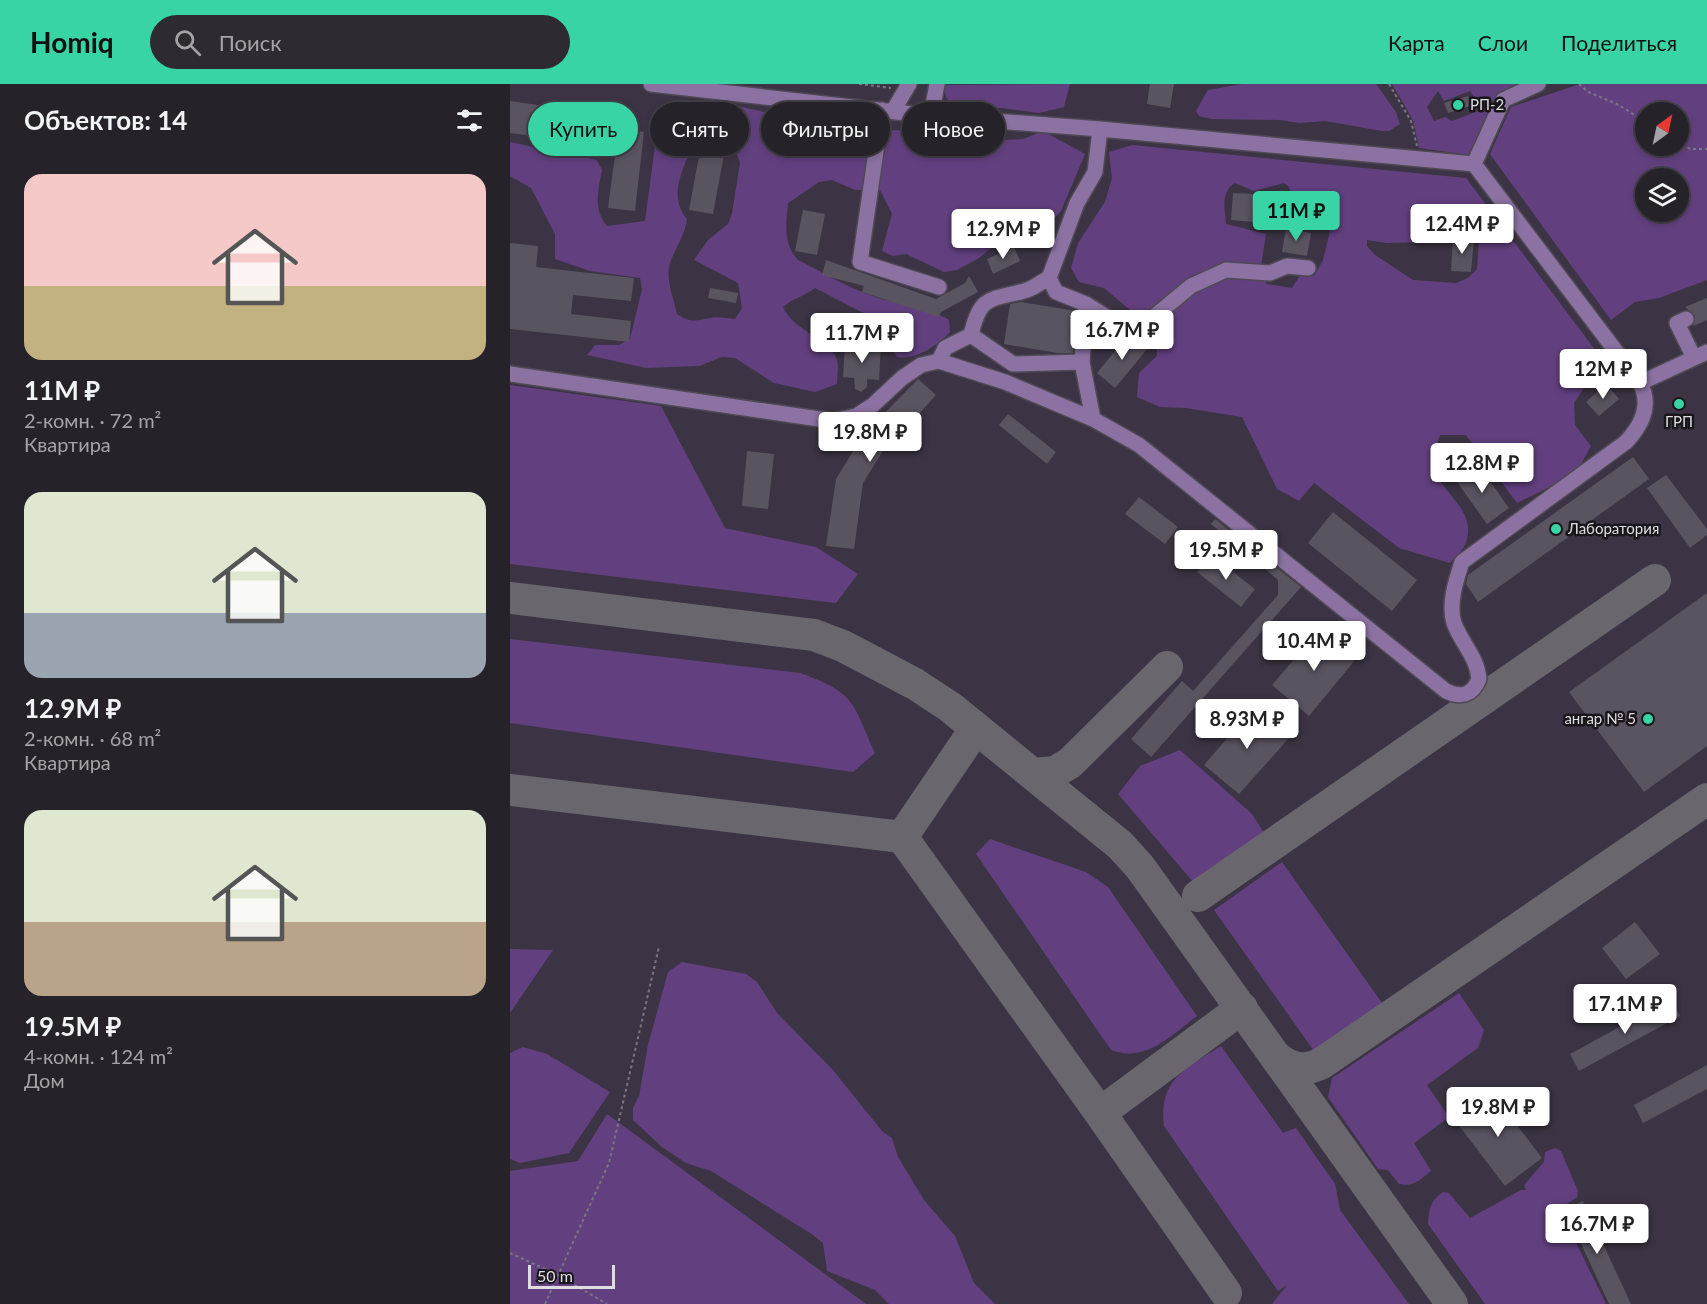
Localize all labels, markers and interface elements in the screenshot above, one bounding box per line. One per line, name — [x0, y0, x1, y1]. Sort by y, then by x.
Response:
search box — [150, 15, 570, 69]
text: Homiq — [30, 25, 114, 59]
icon: search — [171, 26, 204, 59]
text: Поиск — [219, 29, 282, 56]
text: Карта — [1388, 30, 1445, 55]
text: Слои — [1478, 30, 1528, 55]
text: Поделиться — [1561, 30, 1677, 55]
place label: РП-2 — [1470, 95, 1504, 113]
marker: РП-2 — [1451, 98, 1465, 112]
chip: Купить — [528, 102, 638, 156]
chip: Снять — [650, 102, 749, 156]
chip: Фильтры — [761, 102, 890, 156]
chip: Новое — [902, 102, 1005, 156]
north arrow — [1635, 102, 1689, 156]
map controls — [1635, 102, 1689, 222]
text: Объектов: 14 — [24, 104, 187, 136]
icon: filters — [453, 104, 486, 137]
button: layers — [1635, 168, 1689, 222]
pin: 11M ₽ — [1254, 191, 1338, 242]
text: 11M ₽ — [1267, 198, 1325, 222]
pin: 12.4M ₽ — [1407, 204, 1517, 255]
pin: 12.9M ₽ — [948, 209, 1058, 260]
text: 12.4M ₽ — [1425, 211, 1499, 235]
icon: home — [201, 213, 309, 321]
text: 12.9M ₽ — [966, 216, 1040, 240]
pin: 16.7M ₽ — [1067, 310, 1177, 361]
pin: 11.7M ₽ — [807, 313, 917, 364]
text: 16.7M ₽ — [1085, 317, 1159, 341]
text: 11.7M ₽ — [825, 320, 899, 344]
pin: 12M ₽ — [1561, 349, 1645, 400]
text: 12M ₽ — [1574, 356, 1632, 380]
text: 11M ₽ — [24, 374, 100, 406]
marker: ГРП — [1672, 397, 1686, 411]
text: 2-комн. · 72 m² — [24, 408, 161, 432]
pin: 19.8M ₽ — [815, 412, 925, 463]
place label: ГРП — [1665, 412, 1693, 430]
text: 19.8M ₽ — [833, 419, 907, 443]
text: Квартира — [24, 432, 111, 456]
pin: 12.8M ₽ — [1427, 443, 1537, 494]
text: 12.8M ₽ — [1445, 450, 1519, 474]
place label: Лаборатория — [1567, 519, 1659, 537]
marker: Лаборатория — [1549, 522, 1563, 536]
pin: 19.5M ₽ — [1171, 530, 1281, 581]
icon: home — [201, 531, 309, 639]
text: 19.5M ₽ — [1189, 537, 1263, 561]
pin: 10.4M ₽ — [1259, 621, 1369, 672]
text: 10.4M ₽ — [1277, 628, 1351, 652]
text: 12.9M ₽ — [24, 692, 121, 724]
pin: 8.93M ₽ — [1192, 699, 1302, 750]
text: 8.93M ₽ — [1210, 706, 1284, 730]
place label: ангар № 5 — [1564, 709, 1636, 727]
marker: ангар № 5 — [1641, 712, 1655, 726]
text: 2-комн. · 68 m² — [24, 726, 161, 750]
text: Квартира — [24, 750, 111, 774]
icon: home — [201, 849, 309, 957]
pin: 17.1M ₽ — [1570, 984, 1680, 1035]
text: 17.1M ₽ — [1588, 991, 1662, 1015]
text: 19.5M ₽ — [24, 1010, 121, 1042]
text: 4-комн. · 124 m² — [24, 1044, 173, 1068]
text: Дом — [24, 1068, 65, 1092]
pin: 19.8M ₽ — [1443, 1087, 1553, 1138]
text: 19.8M ₽ — [1461, 1094, 1535, 1118]
pin: 16.7M ₽ — [1542, 1204, 1652, 1255]
text: 16.7M ₽ — [1560, 1211, 1634, 1235]
scale bar — [528, 1262, 615, 1290]
text: 50 m — [537, 1266, 573, 1285]

